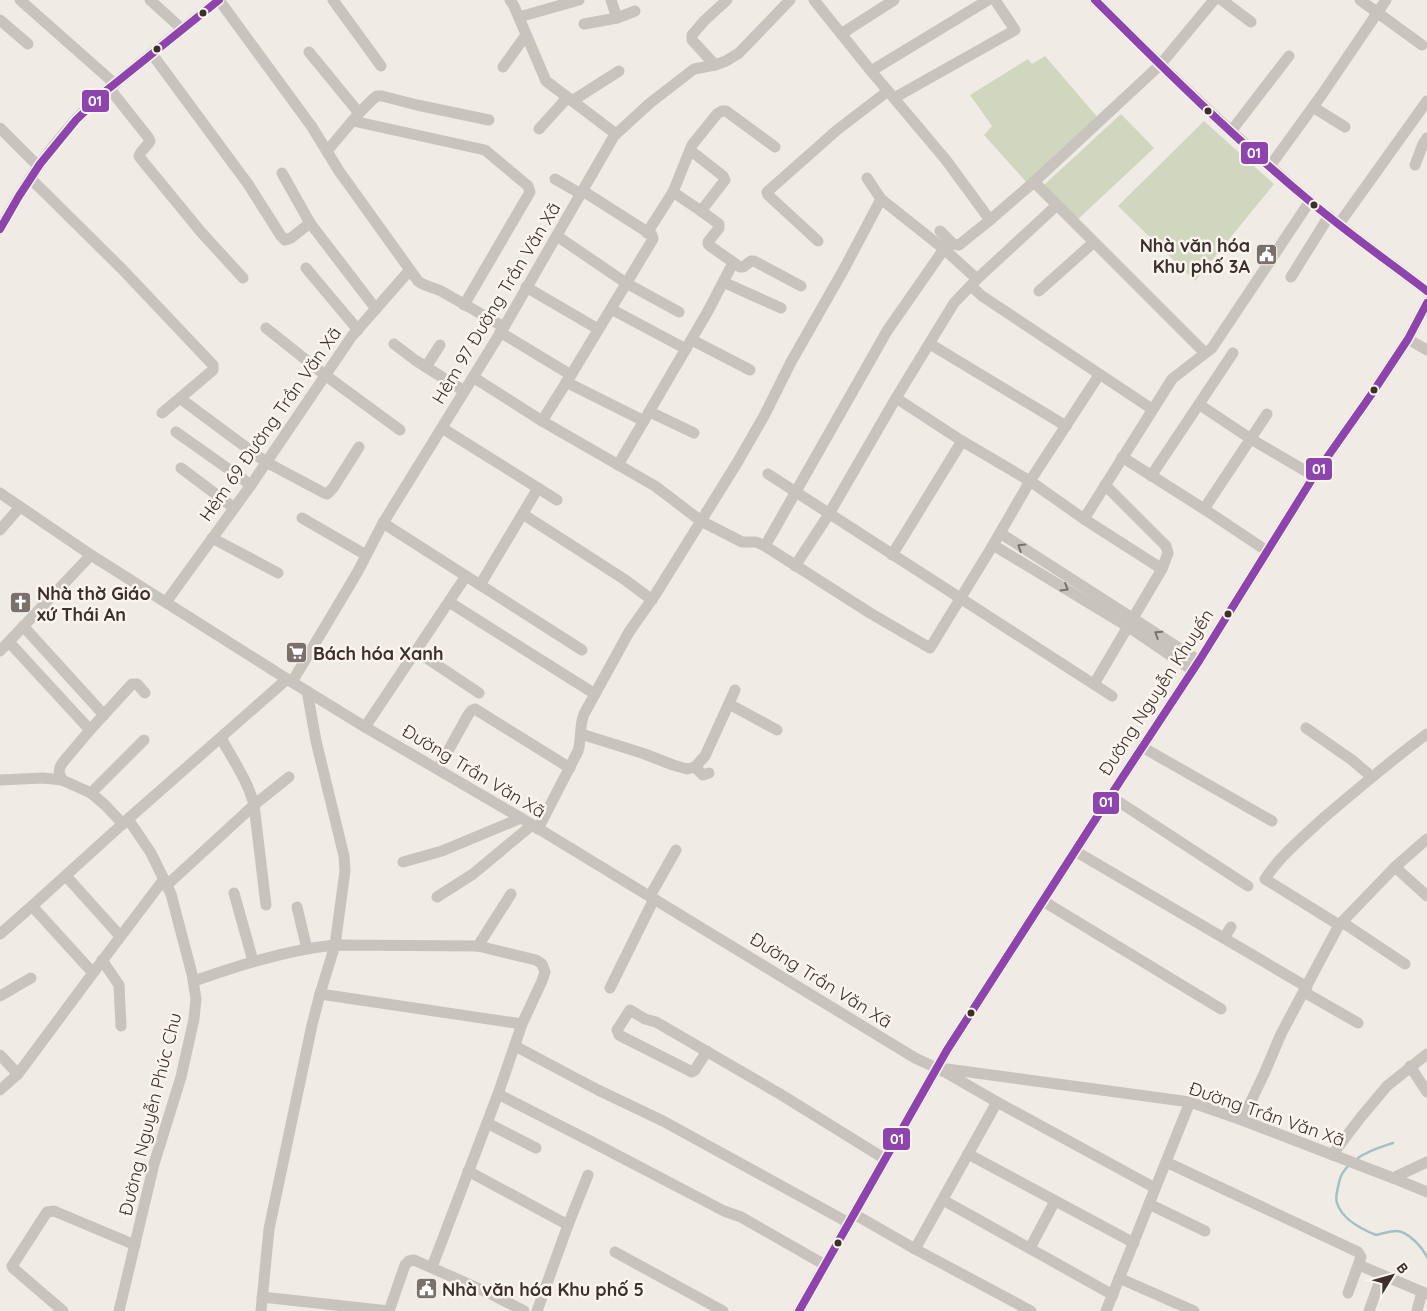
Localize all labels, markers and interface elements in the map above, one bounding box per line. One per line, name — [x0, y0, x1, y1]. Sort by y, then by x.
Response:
unlabelled marker — [198, 8, 208, 18]
unlabelled marker — [152, 44, 162, 54]
line badge: 01 — [81, 89, 110, 113]
text: 01 — [88, 92, 102, 110]
unlabelled marker — [1203, 106, 1213, 116]
line badge: 01 — [1240, 141, 1269, 165]
text: 01 — [1247, 144, 1261, 162]
street label: Hẻm 97 Đường Trần Văn Xã — [427, 198, 565, 408]
unlabelled marker — [1309, 200, 1319, 210]
place label: Nhà văn hóa Khu phố 3A — [1140, 234, 1250, 278]
public building icon: Nhà văn hóa Khu phố 3A — [1254, 243, 1278, 267]
street label: Hẻm 69 Đường Trần Văn Xã — [194, 322, 346, 526]
unlabelled marker — [1369, 385, 1379, 395]
line badge: 01 — [1305, 457, 1333, 481]
text: 01 — [1312, 460, 1326, 478]
one-way arrow — [1018, 544, 1027, 553]
place label: Nhà thờ Giáo xứ Thái An — [37, 582, 151, 626]
one-way arrow — [1059, 582, 1068, 592]
church icon: Nhà thờ Giáo xứ Thái An — [9, 591, 33, 615]
street label: Đường Nguyễn Khuyến — [1094, 604, 1218, 780]
unlabelled marker — [1223, 609, 1233, 619]
one-way arrow — [1155, 631, 1164, 640]
supermarket icon: Bách hóa Xanh — [285, 641, 309, 665]
place label: Bách hóa Xanh — [313, 642, 444, 665]
street label: Đường Trần Văn Xã — [398, 719, 550, 823]
line badge: 01 — [1092, 791, 1120, 815]
text: 01 — [1099, 793, 1113, 811]
street label: Đường Trần Văn Xã — [746, 927, 896, 1033]
unlabelled marker — [966, 1008, 976, 1018]
street label: Đường Nguyễn Phúc Chu — [114, 1010, 186, 1218]
street label: Đường Trần Văn Xã — [1186, 1077, 1348, 1151]
line badge: 01 — [882, 1127, 911, 1151]
text: 01 — [890, 1130, 904, 1148]
unlabelled marker — [833, 1238, 843, 1248]
north arrow — [1367, 1251, 1417, 1301]
text: B — [1392, 1259, 1412, 1277]
public building icon: Nhà văn hóa Khu phố 5 — [414, 1277, 438, 1301]
place label: Nhà văn hóa Khu phố 5 — [442, 1278, 644, 1301]

